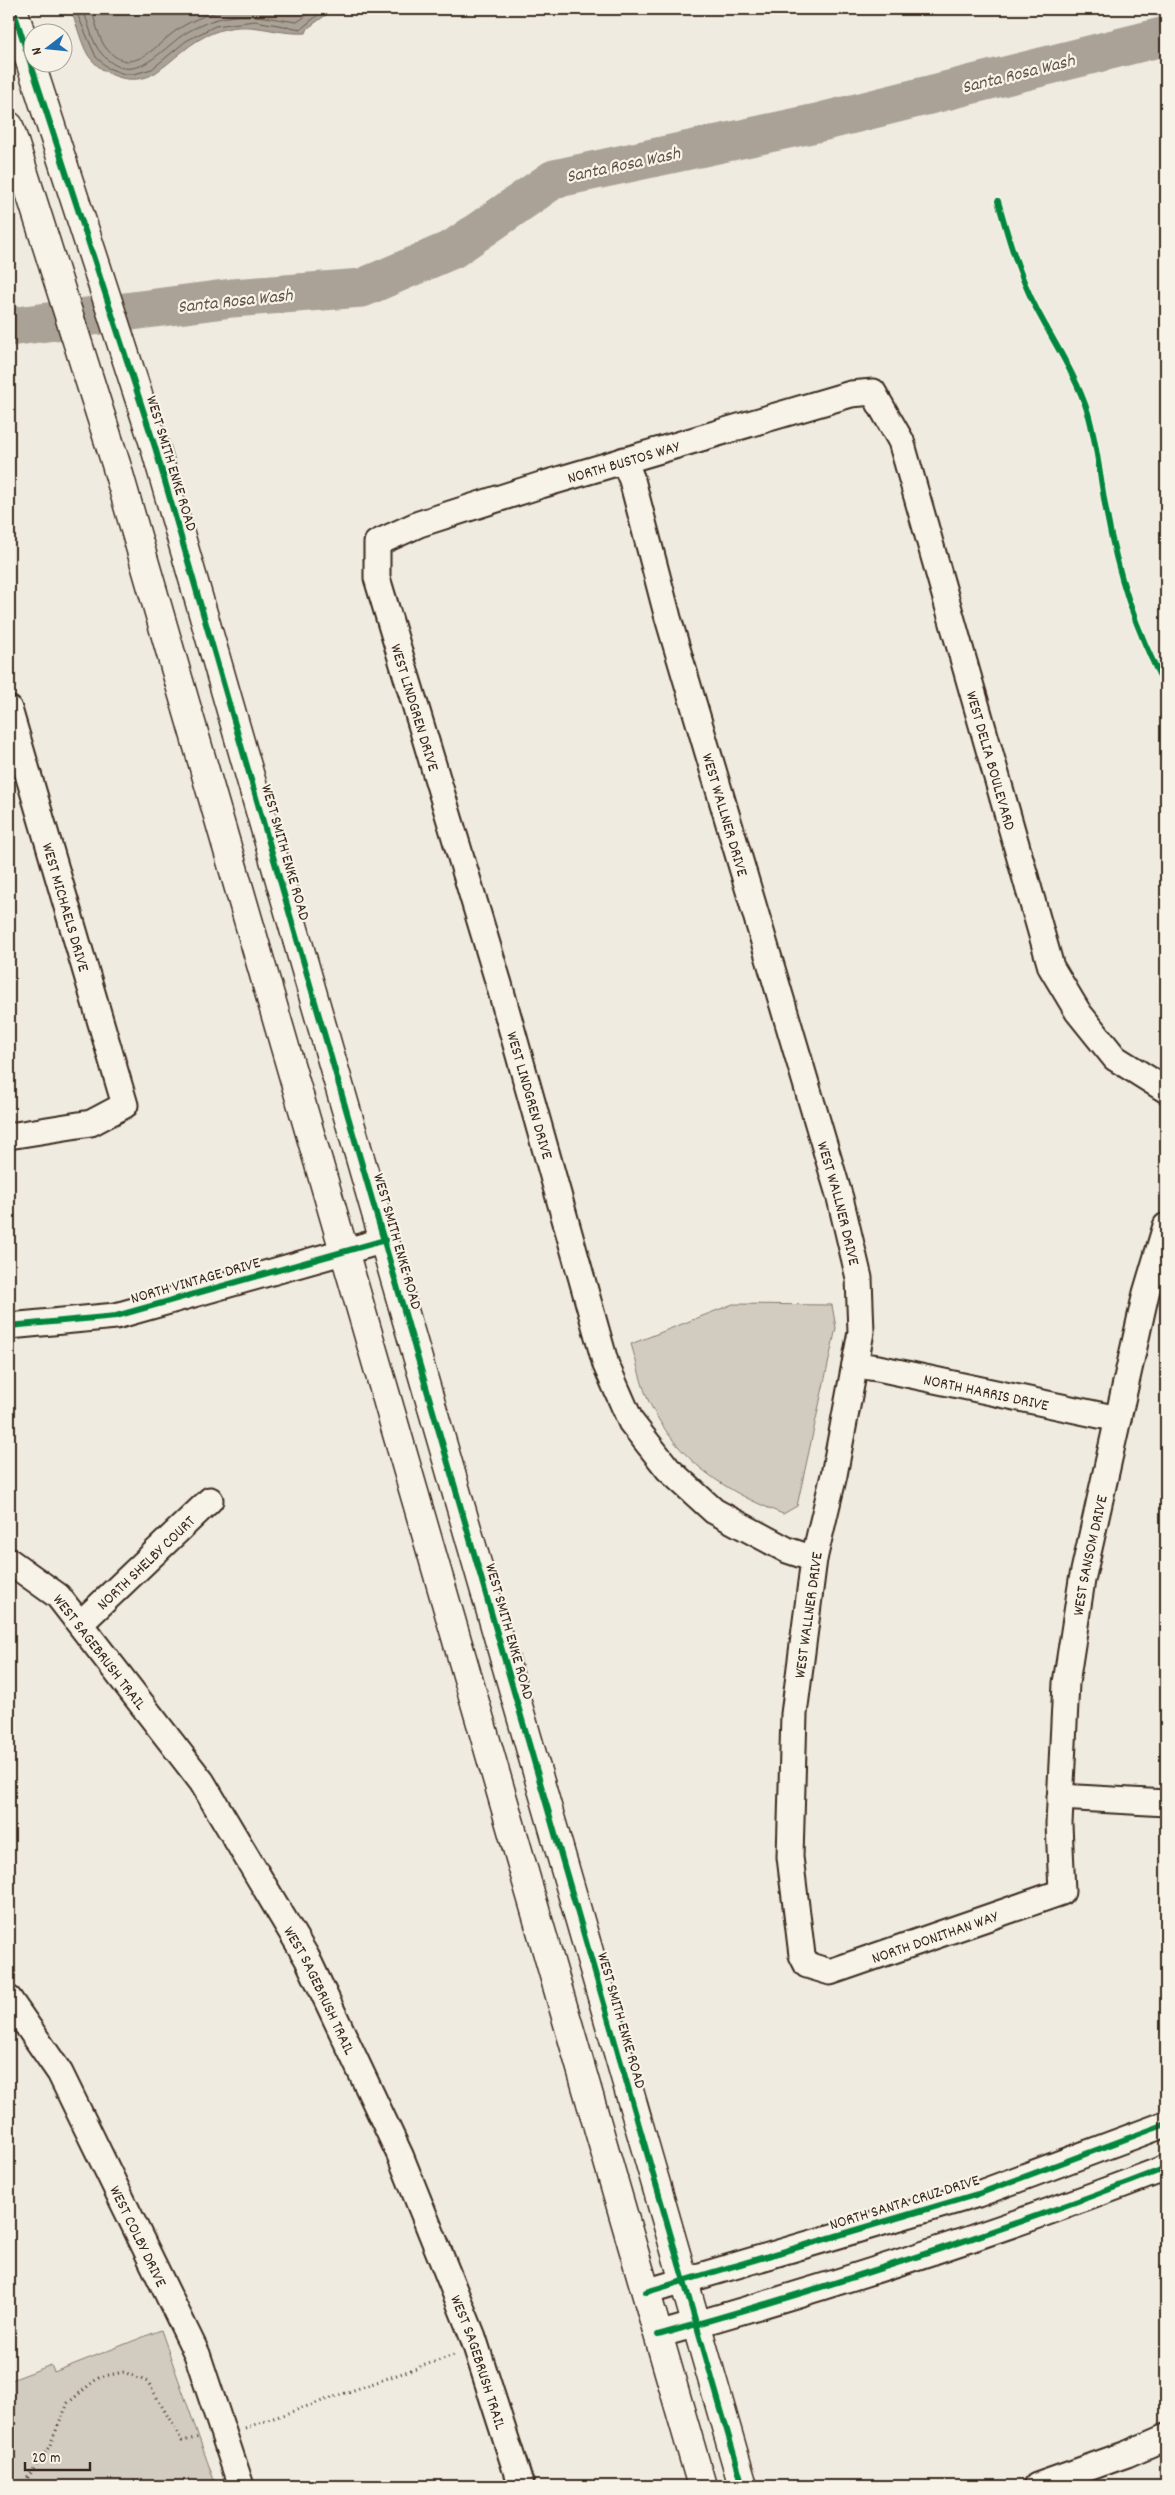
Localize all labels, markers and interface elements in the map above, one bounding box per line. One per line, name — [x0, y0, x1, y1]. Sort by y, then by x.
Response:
north arrow — [22, 22, 72, 72]
text: N — [27, 45, 48, 57]
water label: Santa Rosa Wash — [960, 49, 1078, 102]
water label: Santa Rosa Wash — [564, 142, 683, 191]
water label: Santa Rosa Wash — [177, 284, 295, 321]
street label: WEST SMITH ENKE ROAD — [139, 393, 202, 534]
street label: NORTH BUSTOS WAY — [565, 436, 684, 491]
street label: WEST LINDGREN DRIVE — [383, 641, 444, 775]
street label: WEST DELIA BOULEVARD — [959, 689, 1020, 833]
street label: WEST WALLNER DRIVE — [695, 751, 753, 880]
street label: WEST SMITH ENKE ROAD — [254, 782, 315, 923]
street label: WEST MICHAELS DRIVE — [35, 840, 94, 975]
street label: WEST LINDGREN DRIVE — [499, 1029, 558, 1163]
street label: WEST WALLNER DRIVE — [810, 1139, 865, 1269]
street label: WEST SMITH ENKE ROAD — [366, 1171, 427, 1312]
street label: NORTH VINTAGE DRIVE — [128, 1252, 264, 1311]
street label: NORTH HARRIS DRIVE — [921, 1369, 1051, 1418]
street label: WEST SANSOM DRIVE — [1068, 1493, 1115, 1617]
street label: NORTH SHELBY COURT — [92, 1511, 202, 1616]
street label: WEST WALLNER DRIVE — [789, 1550, 830, 1680]
street label: WEST SMITH ENKE ROAD — [478, 1561, 539, 1702]
street label: WEST SAGEBRUSH TRAIL — [46, 1590, 151, 1716]
street label: NORTH DONITHAN WAY — [869, 1906, 1003, 1971]
street label: WEST SAGEBRUSH TRAIL — [277, 1922, 360, 2060]
street label: WEST SMITH ENKE ROAD — [590, 1950, 651, 2091]
street label: NORTH SANTA CRUZ DRIVE — [827, 2169, 983, 2237]
street label: WEST COLBY DRIVE — [103, 2182, 172, 2292]
street label: WEST SAGEBRUSH TRAIL — [443, 2292, 511, 2433]
scale bar — [25, 2440, 90, 2472]
text: 20 m — [32, 2448, 60, 2470]

